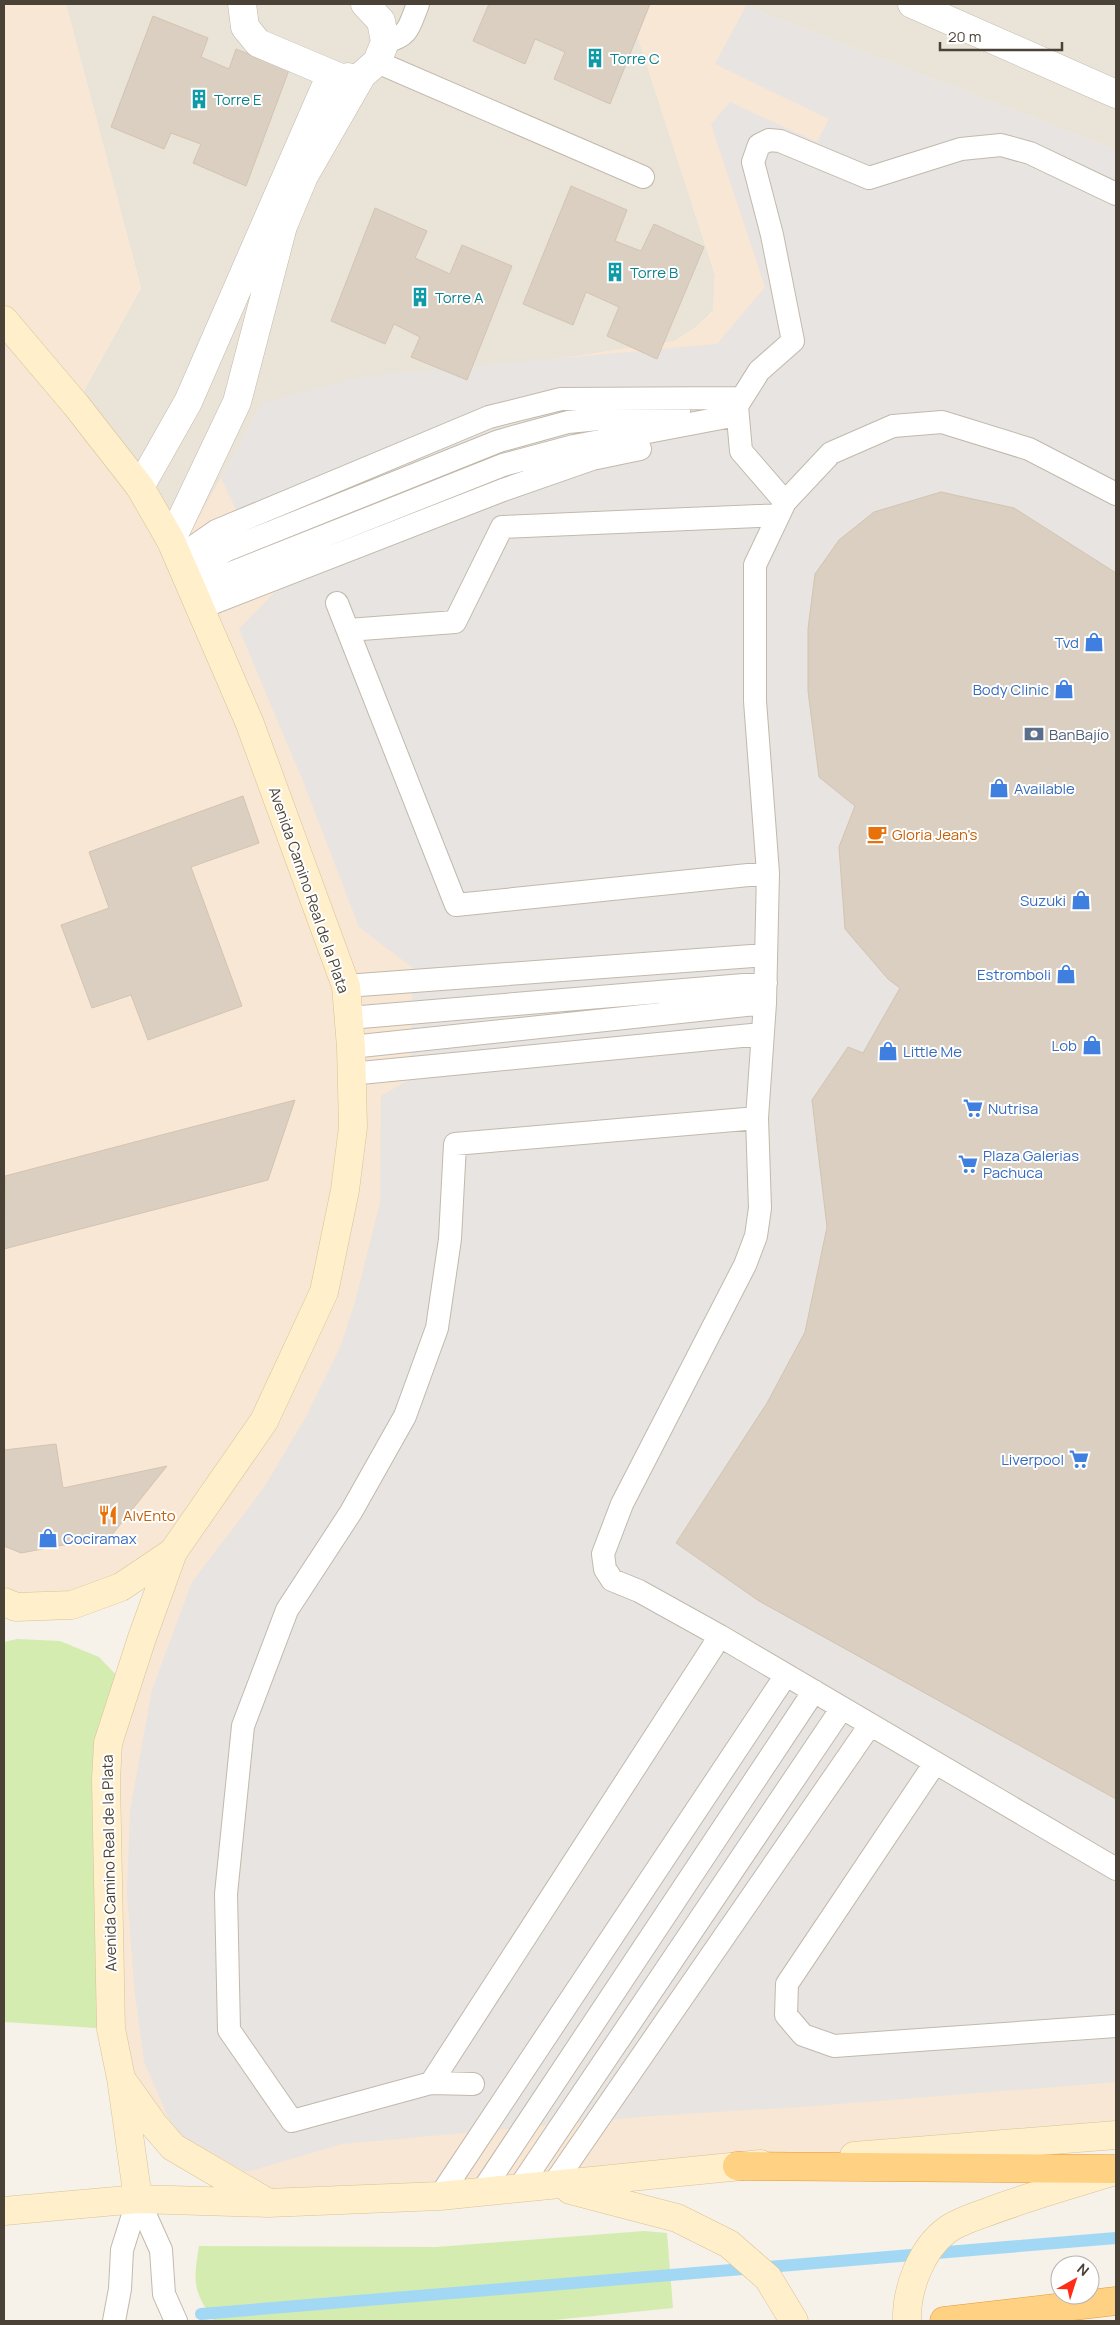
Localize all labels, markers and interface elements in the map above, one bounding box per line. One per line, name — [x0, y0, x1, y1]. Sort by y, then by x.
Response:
scale bar — [940, 20, 1062, 52]
text: 20 m — [948, 26, 981, 47]
building icon: Torre C — [584, 47, 606, 69]
place label: Torre C — [610, 48, 660, 69]
building icon: Torre E — [188, 88, 210, 110]
place label: Torre E — [214, 89, 262, 110]
building icon: Torre B — [604, 261, 626, 283]
place label: Torre B — [630, 262, 678, 283]
building icon: Torre A — [409, 286, 431, 308]
place label: Torre A — [435, 287, 484, 308]
shop icon: Tvd — [1083, 631, 1105, 653]
place label: Tvd — [1055, 632, 1079, 653]
shop icon: Body Clinic — [1053, 678, 1075, 700]
place label: Body Clinic — [973, 679, 1049, 700]
bank icon: BanBajío — [1023, 723, 1045, 745]
place label: BanBajío — [1049, 724, 1109, 745]
shop icon: Available — [988, 777, 1010, 799]
place label: Available — [1014, 778, 1075, 799]
street label: Avenida Camino Real de la Plata — [264, 784, 354, 996]
cafe icon: Gloria Jean's — [866, 823, 888, 845]
place label: Gloria Jean's — [892, 824, 977, 845]
shop icon: Suzuki — [1070, 889, 1092, 911]
place label: Suzuki — [1020, 890, 1066, 911]
shop icon: Estromboli — [1055, 963, 1077, 985]
place label: Estromboli — [977, 964, 1051, 985]
shop icon: Lob — [1081, 1034, 1103, 1056]
place label: Lob — [1052, 1035, 1077, 1056]
shop icon: Little Me — [877, 1040, 899, 1062]
place label: Little Me — [903, 1041, 962, 1062]
supermarket icon: Nutrisa — [962, 1097, 984, 1119]
place label: Nutrisa — [988, 1098, 1038, 1119]
place label: Plaza Galerias Pachuca — [983, 1145, 1079, 1183]
supermarket icon: Plaza Galerias Pachuca — [957, 1153, 979, 1175]
supermarket icon: Liverpool — [1068, 1448, 1090, 1470]
place label: Liverpool — [1001, 1449, 1064, 1470]
restaurant icon: AlvEnto — [97, 1504, 119, 1526]
place label: AlvEnto — [123, 1505, 176, 1526]
shop icon: Cociramax — [37, 1527, 59, 1549]
place label: Cociramax — [63, 1528, 137, 1549]
street label: Avenida Camino Real de la Plata — [97, 1754, 121, 1972]
north arrow — [1050, 2255, 1100, 2305]
text: N — [1074, 2259, 1093, 2280]

